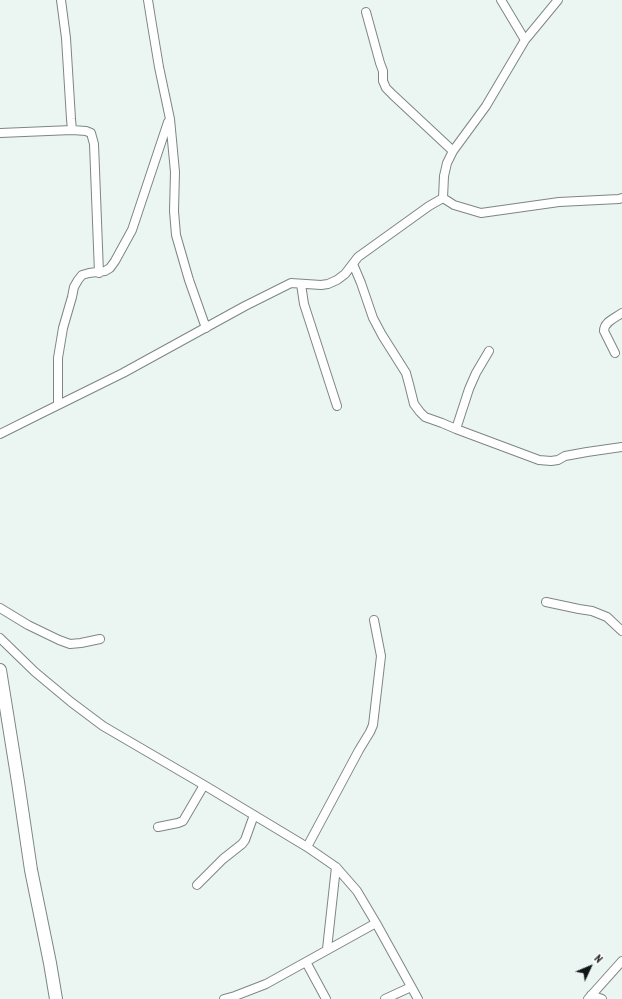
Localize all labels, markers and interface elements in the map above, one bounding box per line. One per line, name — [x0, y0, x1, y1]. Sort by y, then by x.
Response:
north arrow — [570, 947, 610, 987]
text: N — [592, 952, 606, 966]

